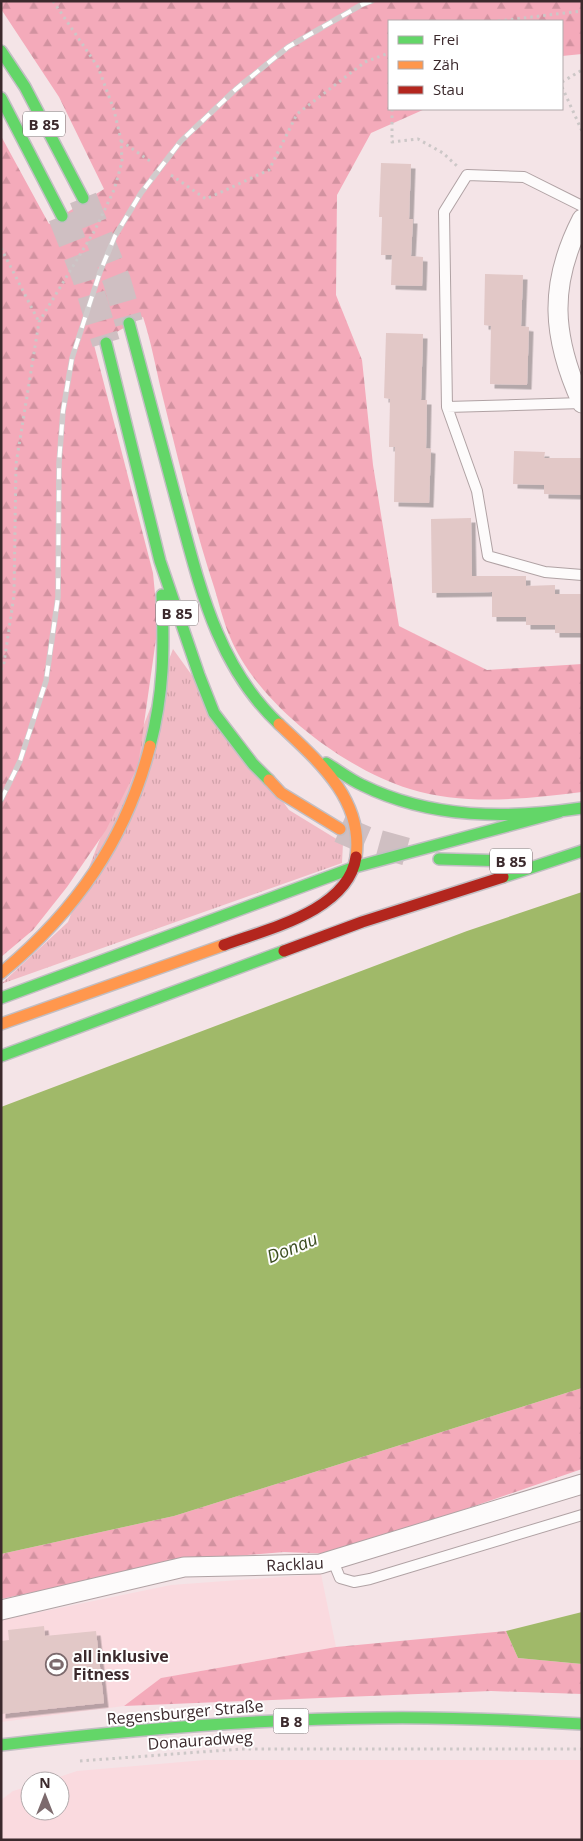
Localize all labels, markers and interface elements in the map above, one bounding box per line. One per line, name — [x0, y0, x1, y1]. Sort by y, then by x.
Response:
legend — [388, 20, 563, 110]
text: Frei — [433, 29, 459, 49]
text: Zäh — [433, 54, 459, 74]
text: Stau — [433, 79, 464, 99]
road number: B 85 — [23, 112, 65, 136]
road number: B 85 — [156, 600, 198, 626]
road number: B 85 — [490, 848, 532, 874]
water label: Donau — [263, 1226, 321, 1268]
street label: Racklau — [266, 1552, 324, 1576]
place label: all inklusive Fitness — [73, 1645, 169, 1685]
sports icon: all inklusive Fitness — [45, 1653, 69, 1677]
street label: Regensburger Straße — [106, 1694, 264, 1730]
road number: B 8 — [274, 1708, 308, 1734]
street label: Donauradweg — [147, 1725, 253, 1755]
north arrow — [20, 1771, 70, 1821]
text: N — [39, 1773, 51, 1792]

